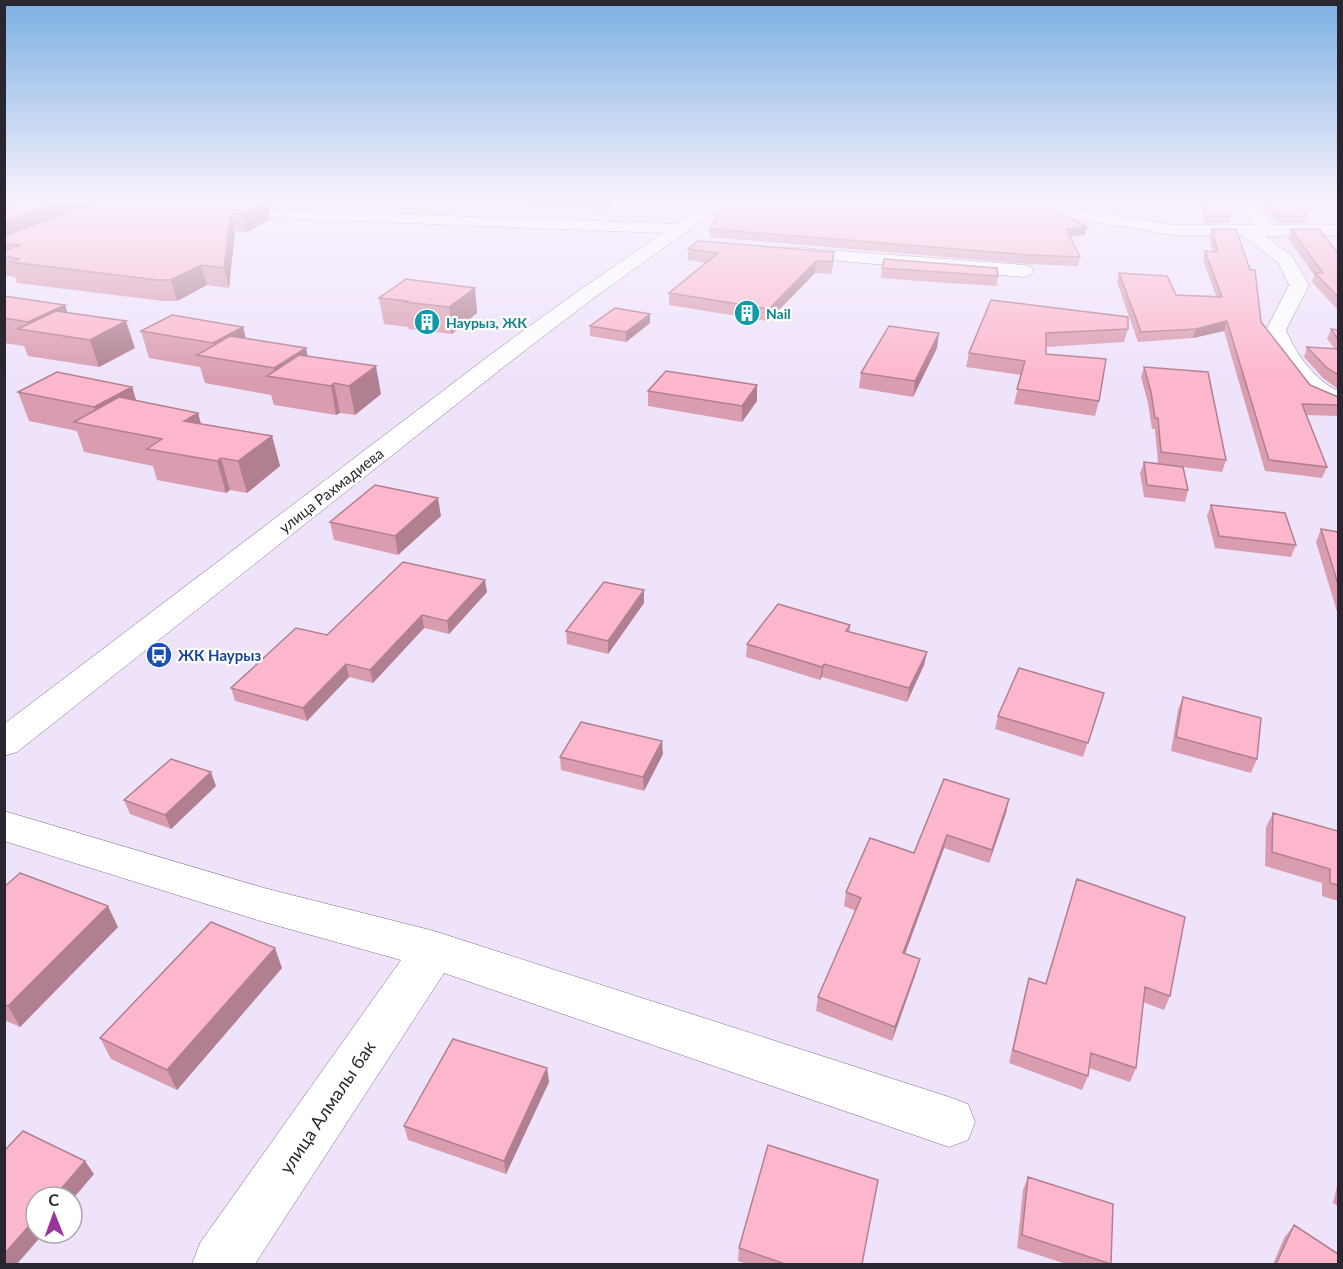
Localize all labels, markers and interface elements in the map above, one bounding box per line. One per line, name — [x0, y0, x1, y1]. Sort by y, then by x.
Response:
building icon: Nail — [732, 298, 762, 328]
place label: Nail — [766, 305, 791, 322]
building icon: Наурыз, ЖК — [412, 307, 442, 337]
place label: Наурыз, ЖК — [446, 314, 527, 331]
street label: улица Рахмадиева — [275, 444, 387, 536]
bus stop icon: ЖК Наурыз — [144, 640, 174, 670]
place label: ЖК Наурыз — [178, 646, 261, 664]
street label: улица Алмалы бак — [274, 1036, 380, 1177]
north arrow — [24, 1185, 84, 1245]
text: С — [48, 1190, 60, 1209]

